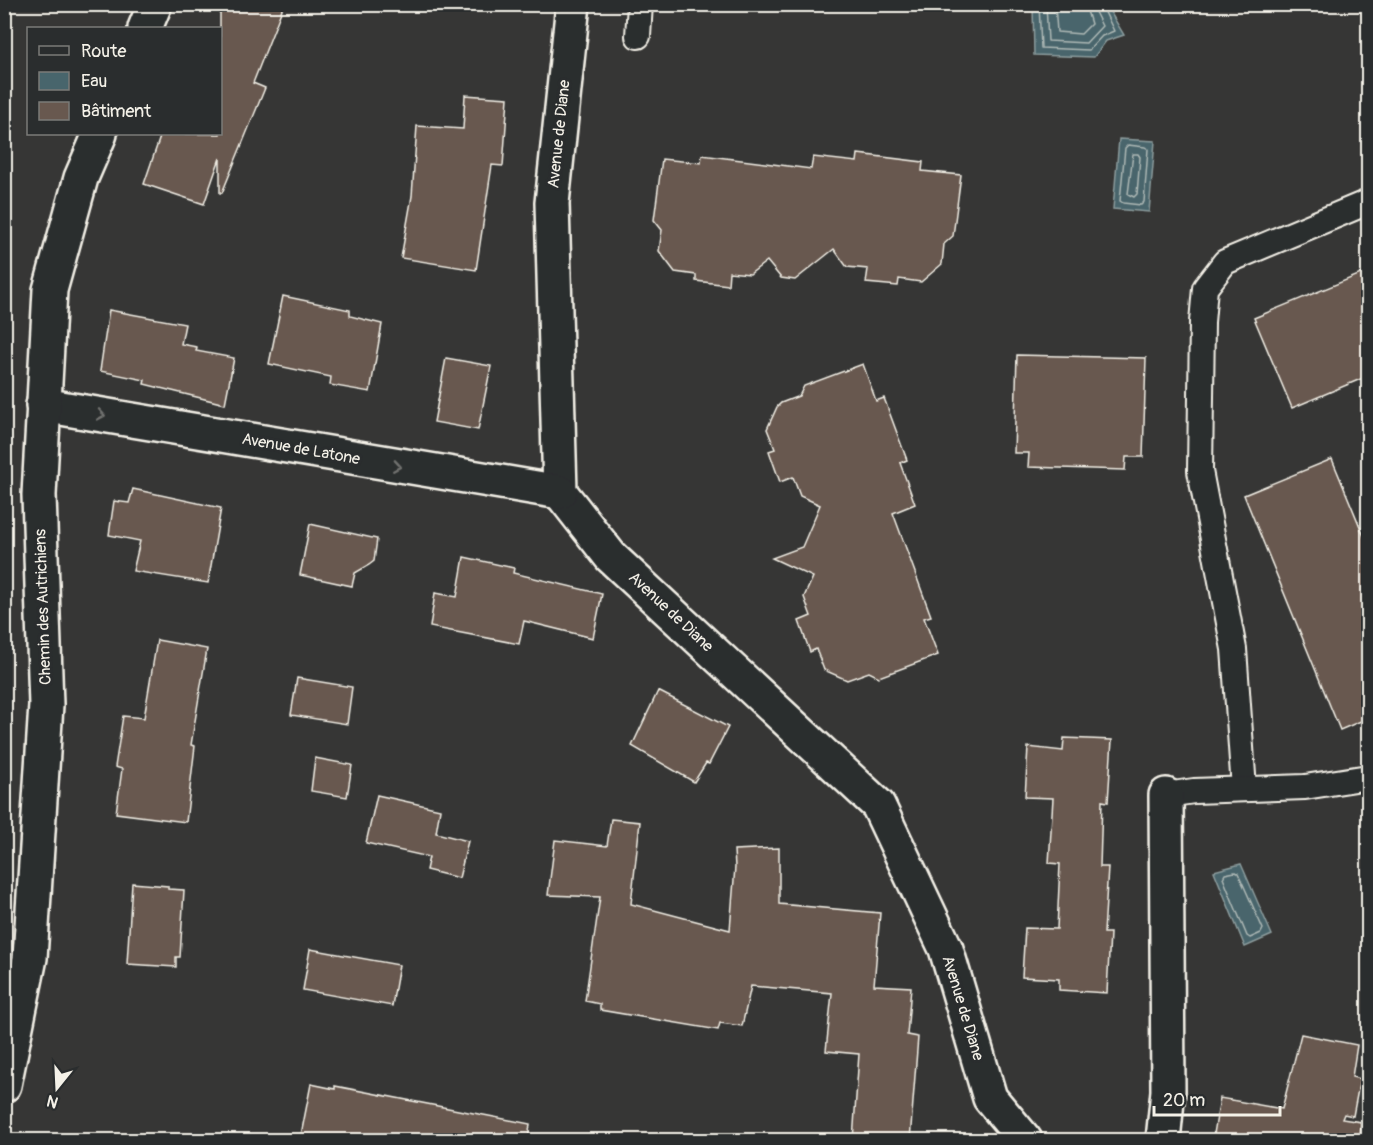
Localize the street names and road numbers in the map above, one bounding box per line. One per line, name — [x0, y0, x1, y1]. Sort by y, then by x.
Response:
street label: Avenue de Diane — [543, 79, 575, 189]
street label: Avenue de Latone — [240, 429, 362, 469]
street label: Chemin des Autrichiens — [30, 529, 56, 685]
street label: Avenue de Diane — [624, 568, 718, 656]
street label: Avenue de Diane — [938, 953, 988, 1063]

